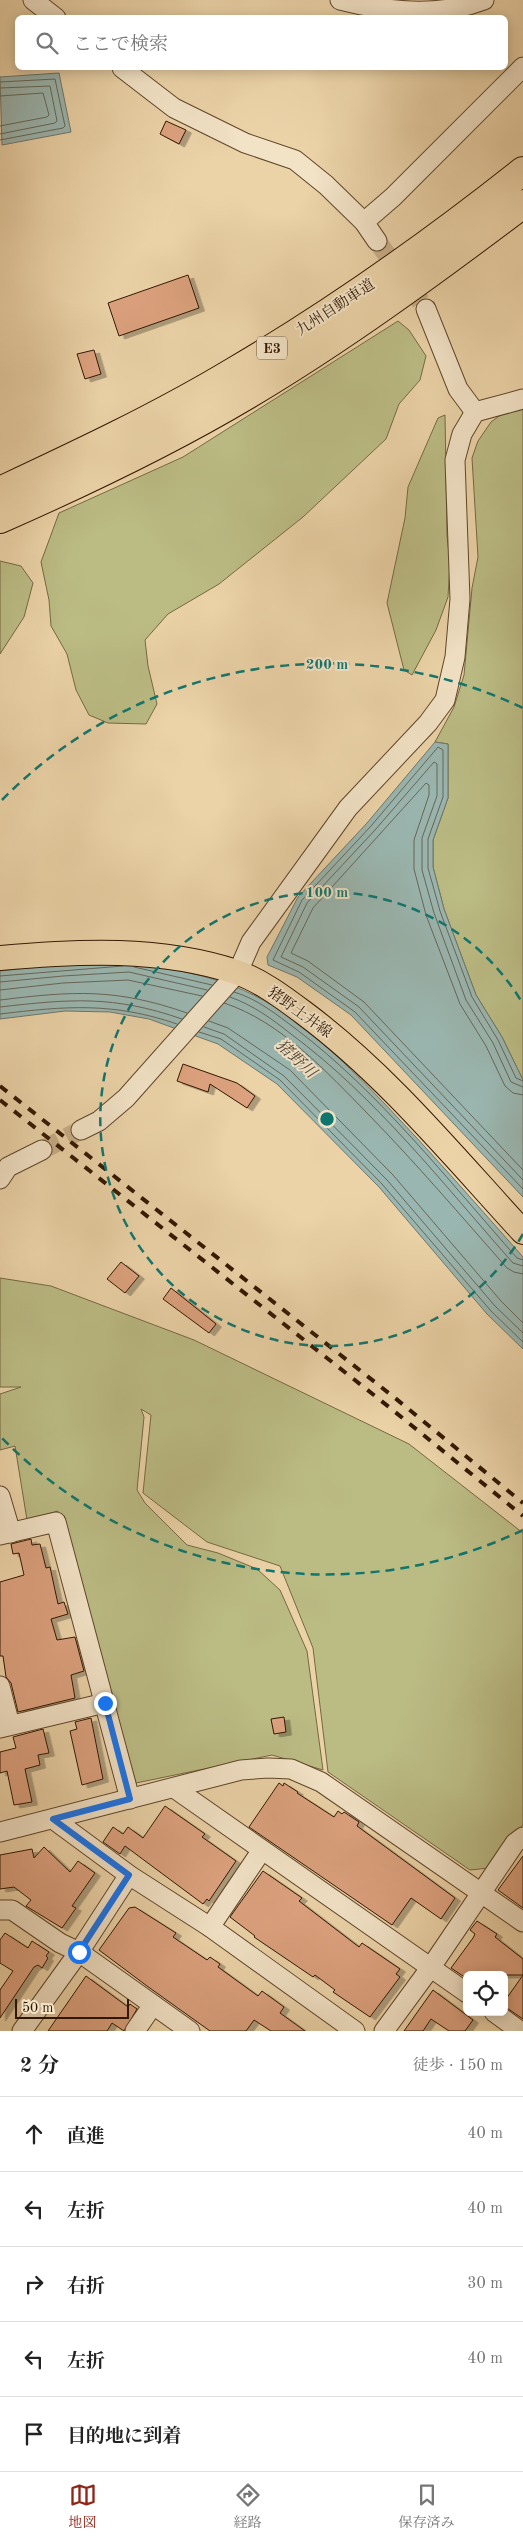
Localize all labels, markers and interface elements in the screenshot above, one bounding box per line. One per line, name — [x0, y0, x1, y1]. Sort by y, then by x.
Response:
search box — [15, 15, 508, 70]
icon: search — [33, 29, 61, 57]
text: ここで検索 — [73, 36, 168, 55]
street label: 九州自動車道 — [293, 276, 378, 339]
road number: E3 — [257, 336, 287, 359]
text: 200 m — [306, 658, 348, 673]
text: 100 m — [306, 886, 348, 901]
street label: 猪野土井線 — [264, 983, 335, 1041]
water label: 猪野川 — [273, 1036, 321, 1083]
centre of rings — [318, 1110, 336, 1128]
route end — [94, 1692, 117, 1715]
route start — [68, 1941, 91, 1964]
map controls — [463, 1971, 508, 2016]
button: locate — [463, 1971, 508, 2016]
scale bar — [15, 1996, 129, 2019]
text: 50 m — [22, 2001, 53, 2015]
text: 2 分 — [20, 2056, 59, 2077]
text: 徒歩 · 150 m — [413, 2058, 503, 2074]
icon: ahead — [20, 2120, 48, 2148]
text: 40 m — [467, 2126, 503, 2142]
text: 直進 — [67, 2128, 105, 2147]
icon: left — [20, 2195, 48, 2223]
text: 40 m — [467, 2201, 503, 2217]
text: 左折 — [67, 2203, 105, 2222]
icon: right — [20, 2270, 48, 2298]
text: 30 m — [467, 2276, 503, 2292]
text: 右折 — [67, 2278, 105, 2297]
icon: left — [20, 2345, 48, 2373]
text: 40 m — [467, 2351, 503, 2367]
text: 左折 — [67, 2353, 105, 2372]
icon: arrive — [20, 2420, 48, 2448]
text: 目的地に到着 — [67, 2428, 181, 2447]
tab: 地図 — [69, 2481, 97, 2532]
tab: 経路 — [234, 2481, 262, 2532]
tab: 保存済み — [399, 2481, 455, 2532]

